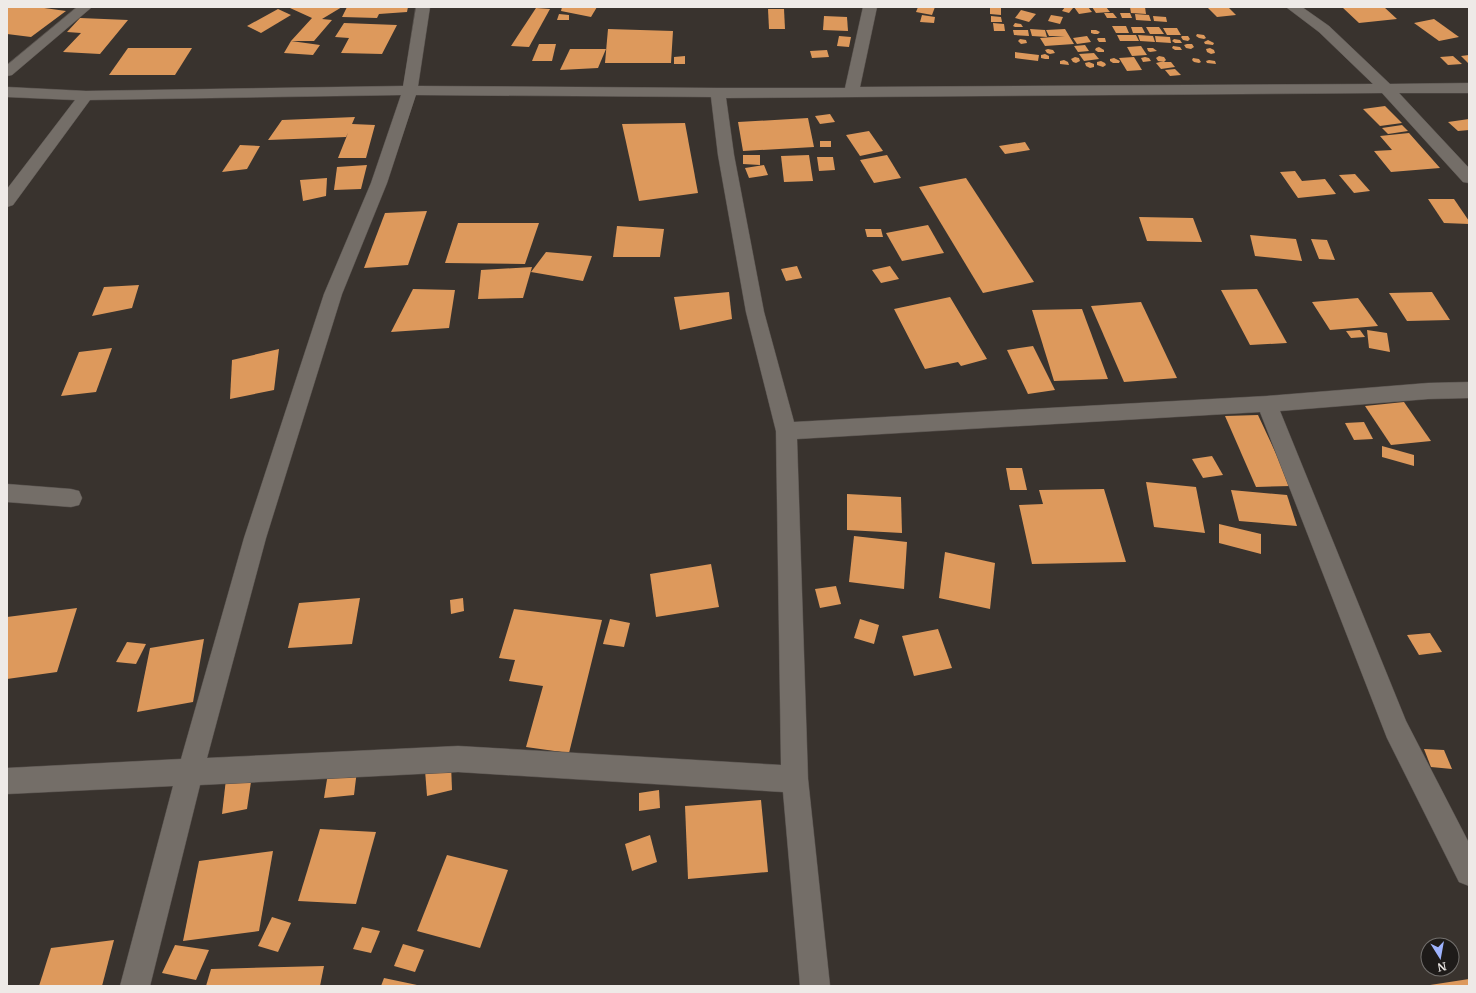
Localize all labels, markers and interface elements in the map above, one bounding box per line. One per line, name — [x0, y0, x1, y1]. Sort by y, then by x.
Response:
north arrow — [1420, 937, 1460, 977]
text: N — [1436, 959, 1448, 975]

